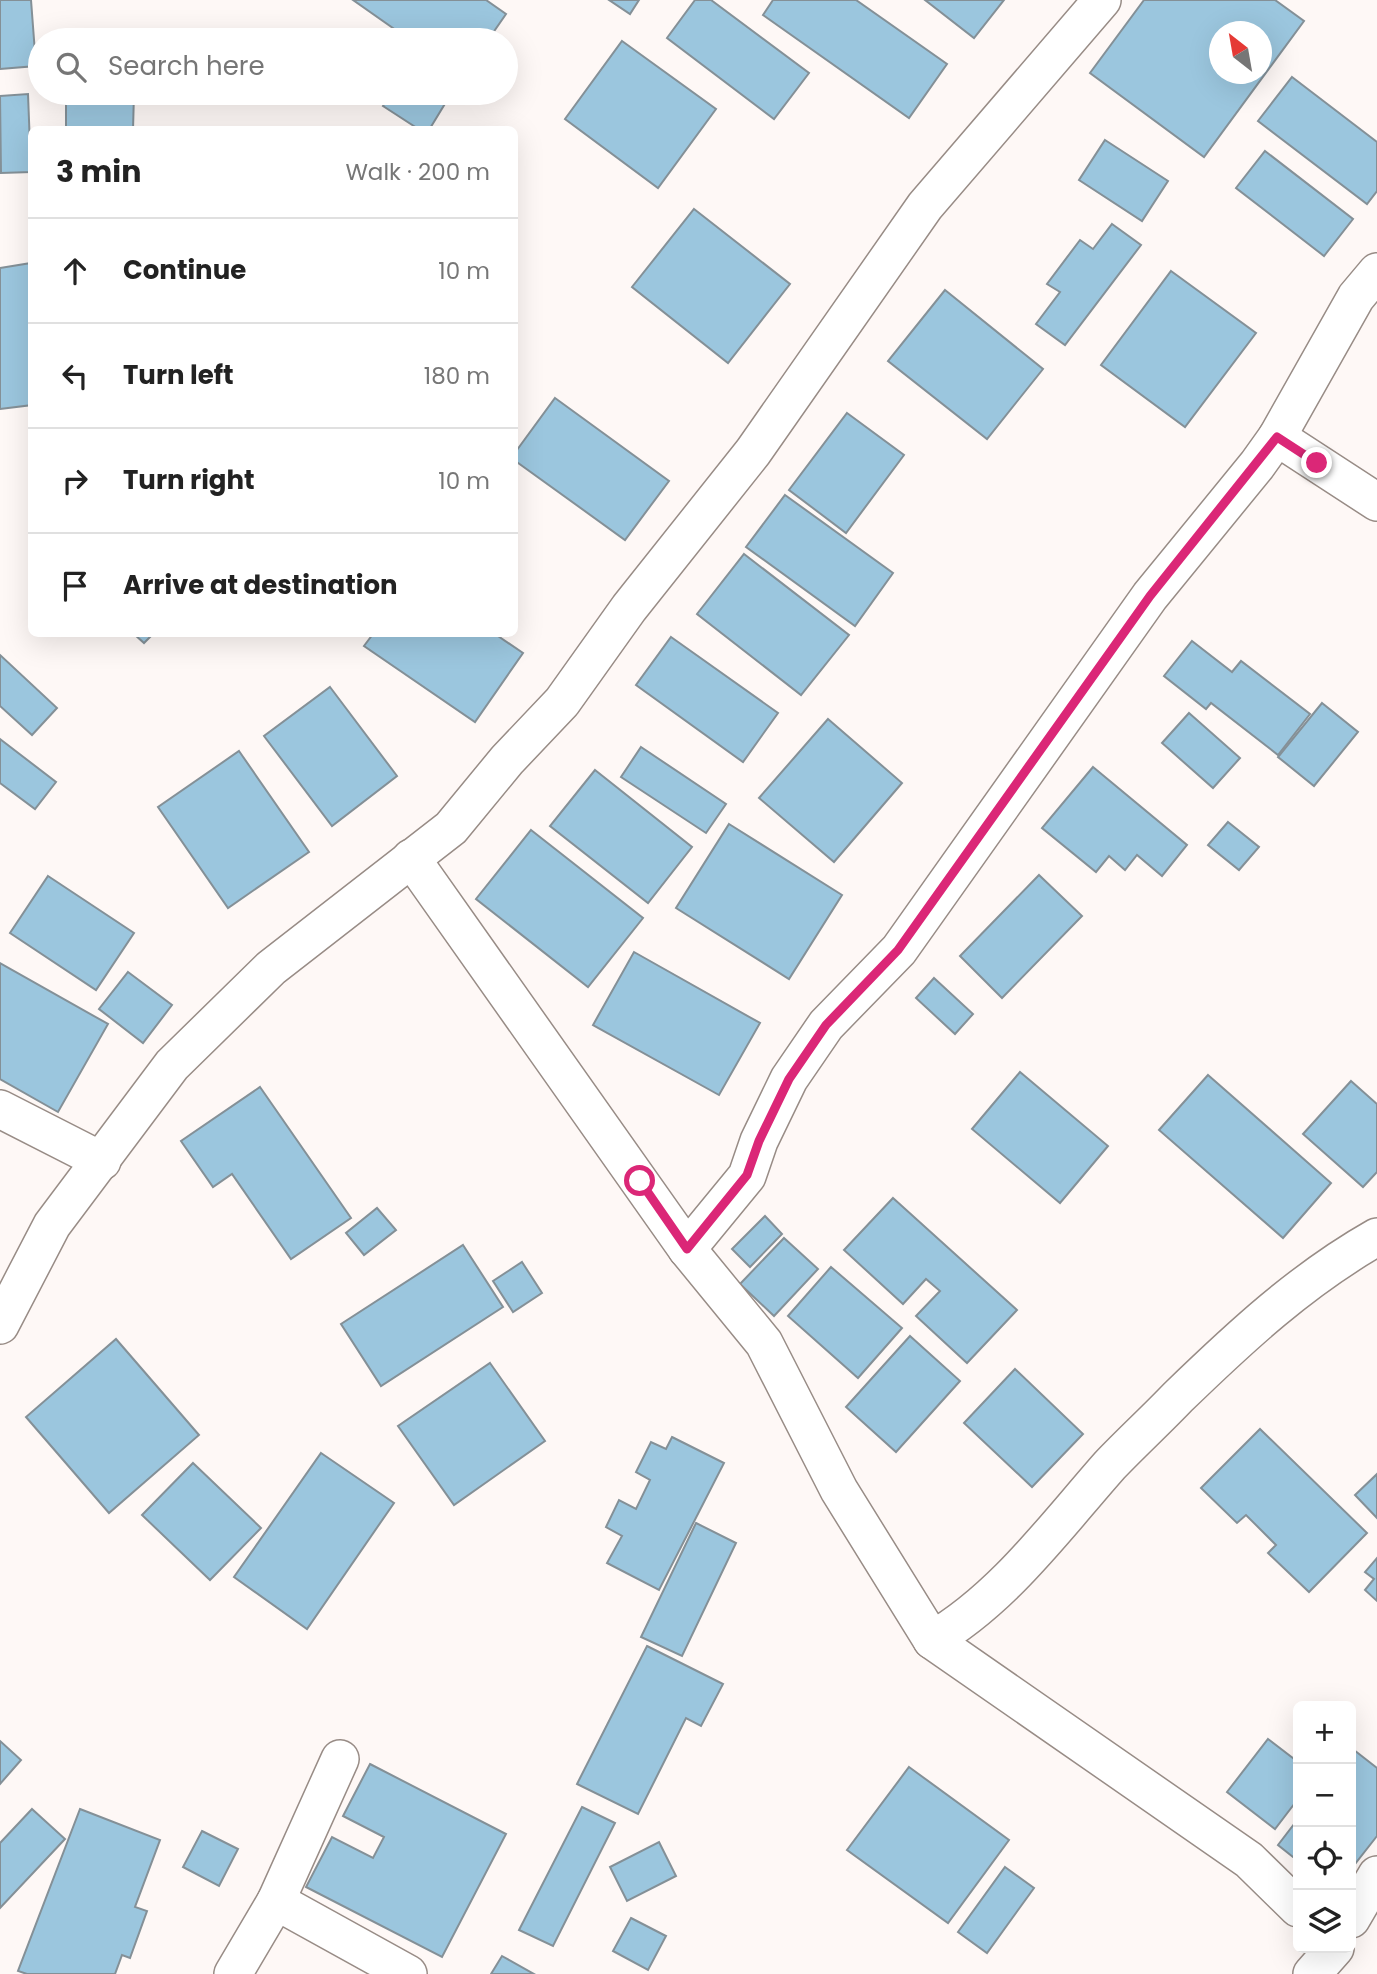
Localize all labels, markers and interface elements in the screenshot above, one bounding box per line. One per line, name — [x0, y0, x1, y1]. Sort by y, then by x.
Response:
north arrow — [1209, 21, 1272, 84]
search box — [28, 28, 518, 105]
icon: search — [52, 48, 90, 86]
text: Search here — [108, 48, 265, 84]
text: 3 min — [56, 150, 141, 193]
text: Walk · 200 m — [345, 156, 490, 188]
icon: ahead — [56, 252, 94, 290]
text: Continue — [123, 252, 246, 288]
text: 10 m — [438, 255, 490, 287]
icon: left — [56, 357, 94, 395]
text: Turn left — [123, 357, 234, 393]
text: 180 m — [424, 360, 490, 392]
route end — [1301, 447, 1332, 478]
icon: right — [56, 462, 94, 500]
text: Turn right — [123, 462, 255, 498]
text: 10 m — [438, 465, 490, 497]
icon: arrive — [56, 567, 94, 605]
text: Arrive at destination — [123, 567, 398, 603]
route start — [624, 1165, 655, 1196]
map controls — [1293, 1701, 1356, 1953]
button: + — [1293, 1701, 1356, 1764]
button: − — [1293, 1764, 1356, 1827]
button: locate — [1293, 1827, 1356, 1890]
button: layers — [1293, 1890, 1356, 1953]

